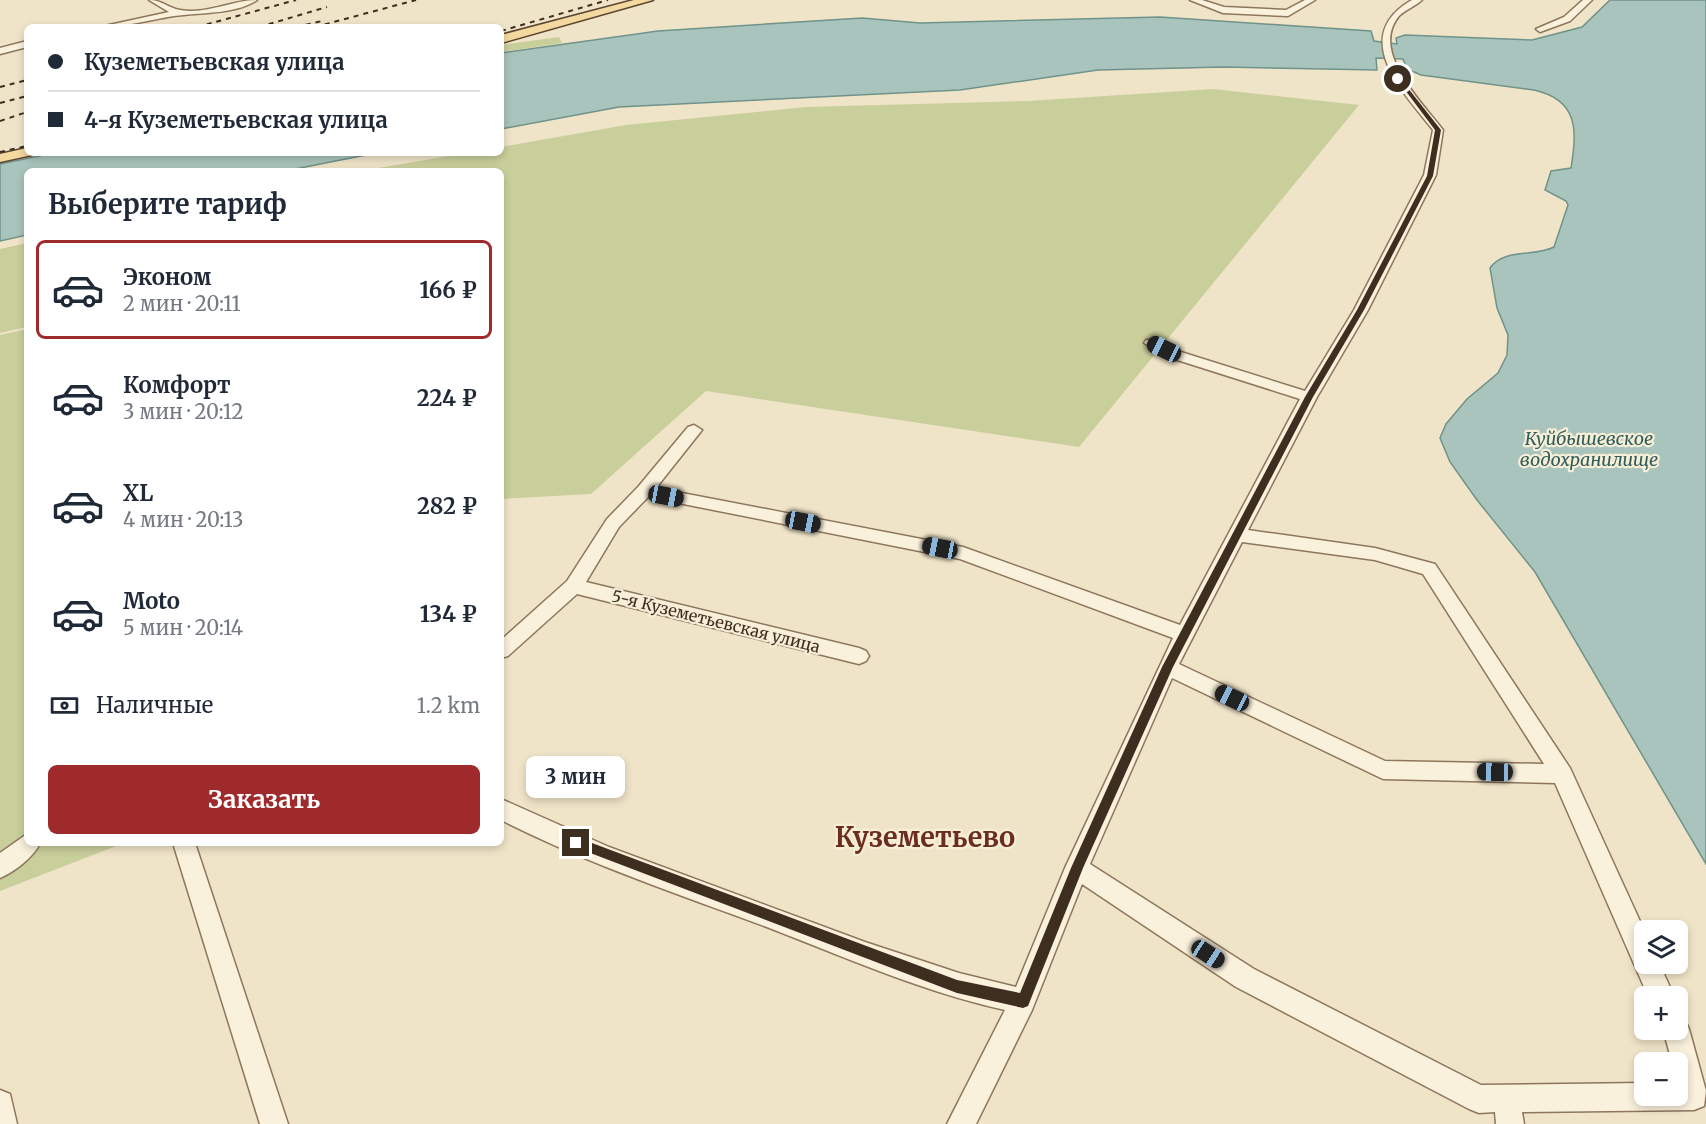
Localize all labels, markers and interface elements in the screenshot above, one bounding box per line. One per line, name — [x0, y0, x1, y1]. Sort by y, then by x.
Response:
text: Куземетьевская улица — [84, 48, 344, 76]
route start — [1384, 65, 1411, 92]
text: 4-я Куземетьевская улица — [84, 106, 388, 134]
text: Выберите тариф — [48, 187, 287, 221]
icon: car — [51, 263, 105, 317]
text: Эконом — [123, 263, 211, 291]
text: 166 ₽ — [420, 276, 477, 304]
text: 2 мин · 20:11 — [123, 291, 241, 316]
car — [1144, 333, 1184, 365]
icon: car — [51, 371, 105, 425]
text: Комфорт — [123, 371, 231, 399]
text: 224 ₽ — [417, 384, 477, 412]
text: 3 мин · 20:12 — [123, 399, 243, 424]
water label: Куйбышевское водохранилище — [1520, 427, 1658, 471]
icon: car — [51, 479, 105, 533]
text: XL — [123, 479, 153, 507]
car — [647, 484, 685, 508]
text: 282 ₽ — [417, 492, 477, 520]
text: 4 мин · 20:13 — [123, 507, 243, 532]
car — [784, 510, 822, 534]
car — [921, 536, 959, 560]
street label: 5-я Куземетьевская улица — [610, 585, 823, 657]
icon: car — [51, 587, 105, 641]
text: Moto — [123, 587, 180, 615]
text: 134 ₽ — [420, 600, 477, 628]
text: 5 мин · 20:14 — [123, 615, 243, 640]
car — [1212, 682, 1252, 714]
icon: cash — [48, 689, 81, 722]
text: Наличные — [96, 691, 213, 719]
text: 1.2 km — [417, 693, 480, 718]
callout: 3 мин — [526, 756, 626, 798]
car — [1477, 763, 1513, 781]
text: 3 мин — [545, 764, 606, 789]
button: Заказать — [48, 765, 480, 834]
district label: Куземетьево — [835, 820, 1015, 854]
route end — [562, 829, 589, 856]
map controls — [1634, 920, 1688, 1106]
button: layers — [1634, 920, 1688, 974]
car — [1188, 937, 1228, 971]
button: + — [1634, 986, 1688, 1040]
button: − — [1634, 1052, 1688, 1106]

